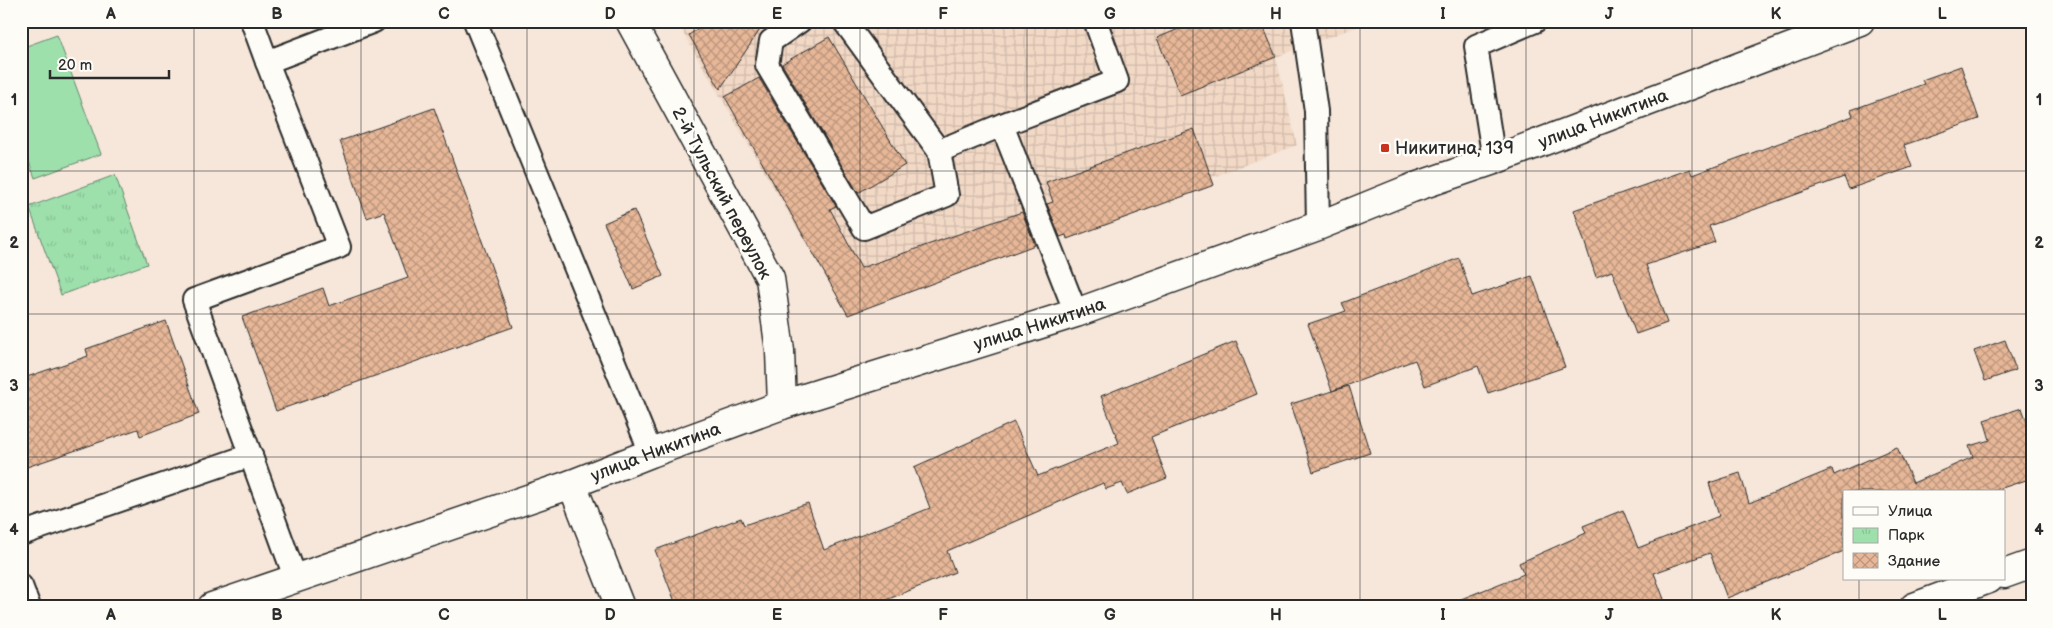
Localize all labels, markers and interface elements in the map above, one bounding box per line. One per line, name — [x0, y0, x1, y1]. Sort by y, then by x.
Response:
text: A — [105, 5, 116, 24]
text: B — [271, 5, 283, 24]
text: C — [438, 5, 450, 24]
text: D — [604, 5, 616, 24]
text: E — [772, 5, 782, 24]
text: F — [938, 5, 948, 24]
text: G — [1104, 5, 1116, 24]
text: H — [1270, 5, 1282, 24]
text: I — [1440, 5, 1446, 24]
text: J — [1605, 5, 1614, 24]
text: K — [1771, 5, 1782, 24]
text: L — [1937, 5, 1947, 24]
scale bar — [50, 48, 169, 80]
text: 20 m — [58, 56, 92, 75]
street label: улица Никитина — [1536, 85, 1671, 153]
text: 1 — [11, 91, 17, 110]
text: 1 — [2036, 91, 2042, 110]
street label: 2-й Тульский переулок — [667, 104, 776, 283]
place label: Никитина, 139 — [1395, 138, 1514, 159]
marker: Никитина, 139 — [1379, 142, 1391, 154]
text: 2 — [9, 234, 19, 253]
text: 2 — [2034, 234, 2044, 253]
street label: улица Никитина — [971, 293, 1109, 355]
text: 3 — [9, 377, 19, 396]
text: 3 — [2034, 377, 2044, 396]
street label: улица Никитина — [588, 418, 724, 487]
legend — [1843, 490, 2006, 580]
text: Улица — [1888, 502, 1933, 521]
text: 4 — [9, 521, 19, 540]
text: 4 — [2034, 521, 2044, 540]
text: Парк — [1888, 526, 1925, 545]
text: Здание — [1888, 552, 1940, 571]
text: A — [105, 606, 116, 625]
text: B — [271, 606, 283, 625]
text: C — [438, 606, 450, 625]
text: D — [604, 606, 616, 625]
text: E — [772, 606, 782, 625]
text: F — [938, 606, 948, 625]
text: G — [1104, 606, 1116, 625]
text: H — [1270, 606, 1282, 625]
text: I — [1440, 606, 1446, 625]
text: J — [1605, 606, 1614, 625]
text: K — [1771, 606, 1782, 625]
text: L — [1937, 606, 1947, 625]

